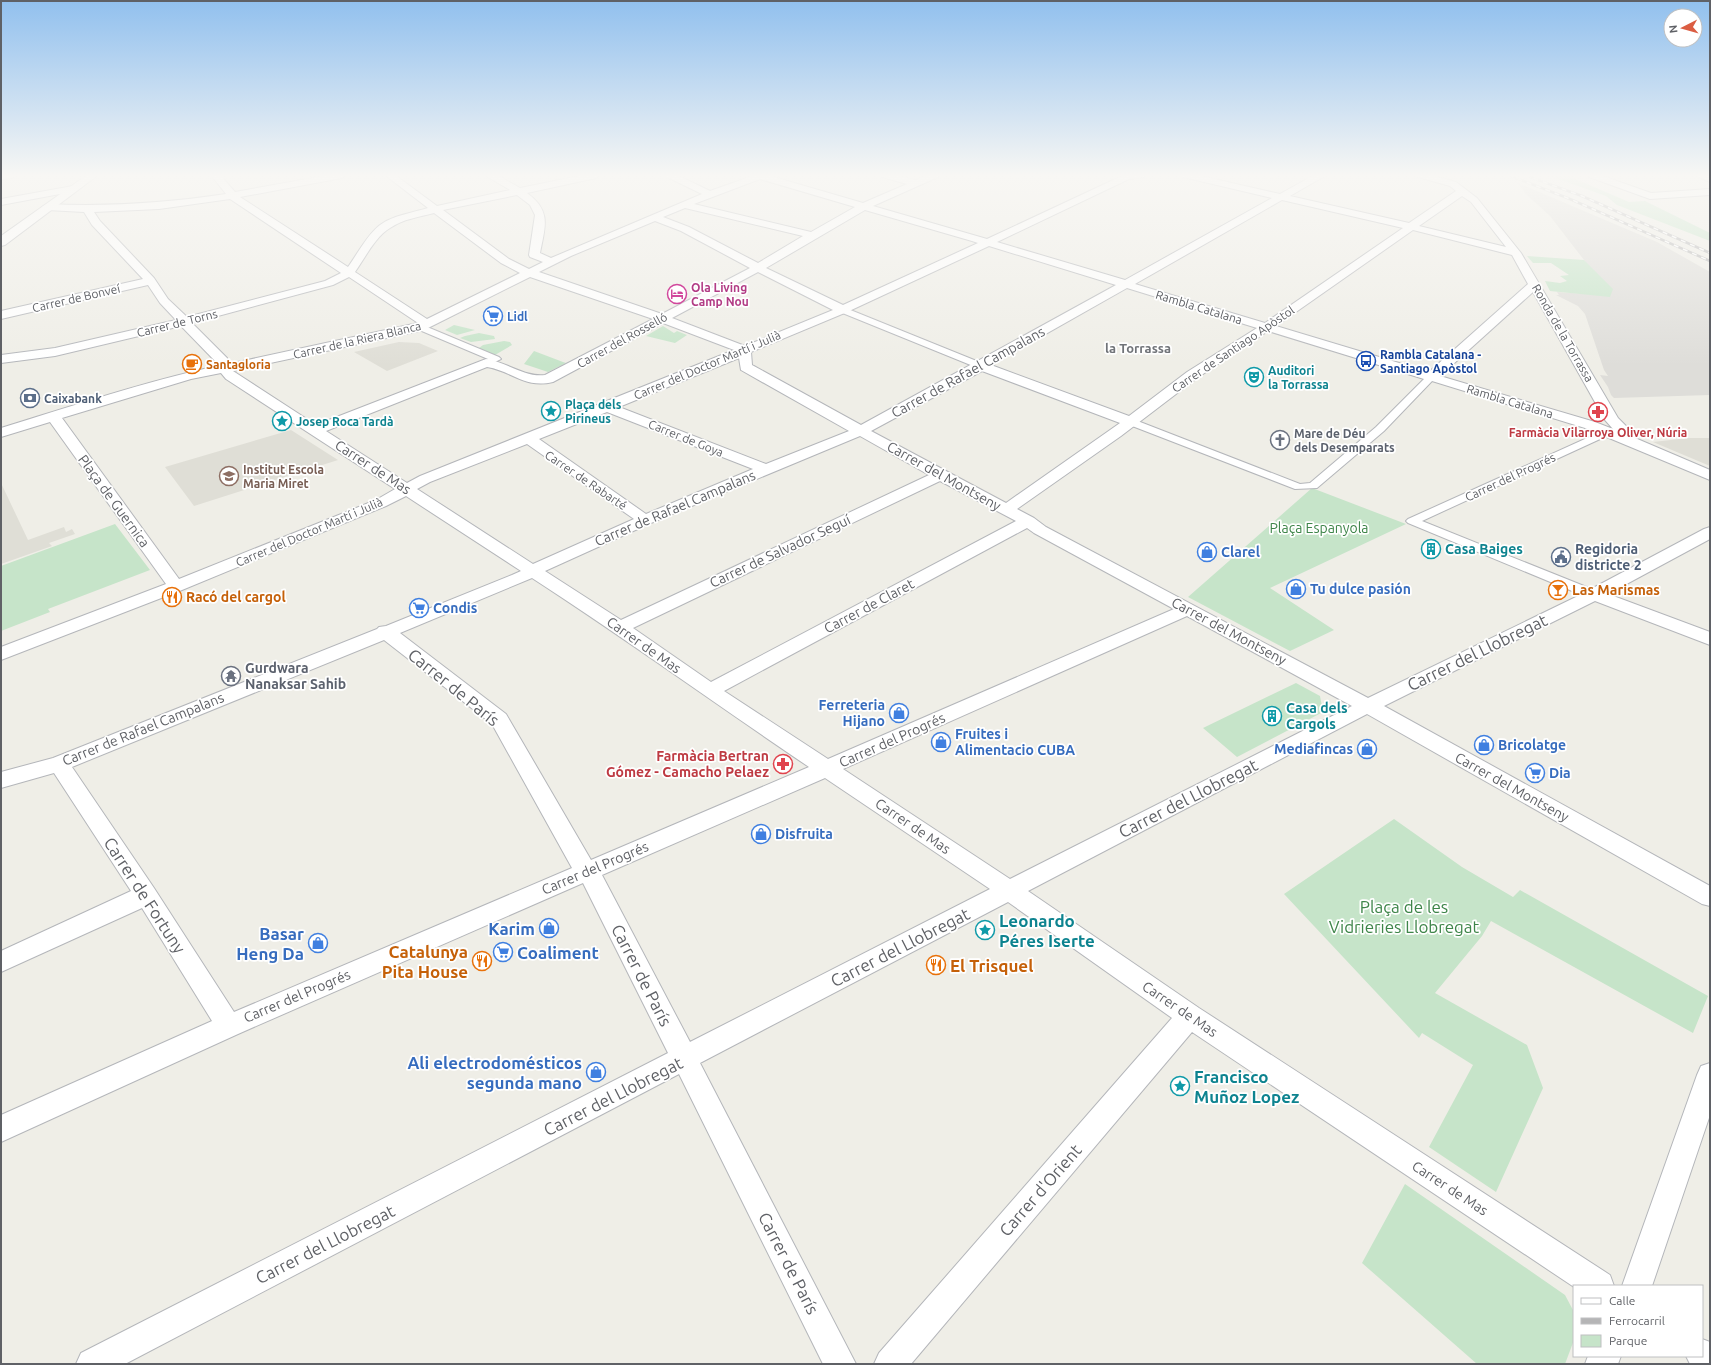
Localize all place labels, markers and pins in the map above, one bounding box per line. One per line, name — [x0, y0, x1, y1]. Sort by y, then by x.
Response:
place label: Ola Living Camp Nou — [691, 281, 749, 308]
hotel icon: Ola Living Camp Nou — [666, 283, 688, 305]
supermarket icon: Lidl — [482, 305, 504, 327]
place label: Lidl — [507, 310, 528, 323]
place label: Rambla Catalana - Santiago Apòstol — [1380, 348, 1481, 375]
bus stop icon: Rambla Catalana - Santiago Apòstol — [1355, 350, 1377, 372]
cafe icon: Santagloria — [181, 353, 203, 375]
place label: Santagloria — [206, 358, 271, 371]
place label: Auditori la Torrassa — [1268, 364, 1329, 391]
theatre icon: Auditori la Torrassa — [1243, 366, 1265, 388]
bank icon: Caixabank — [19, 387, 41, 409]
place label: Caixabank — [44, 392, 102, 405]
place label: Plaça dels Pirineus — [565, 398, 622, 425]
place icon: Plaça dels Pirineus — [540, 400, 562, 422]
pharmacy icon: Farmàcia Vilarroya Oliver, Núria — [1587, 401, 1609, 423]
place icon: Josep Roca Tardà — [271, 410, 293, 432]
place label: Josep Roca Tardà — [296, 415, 393, 428]
place label: Farmàcia Vilarroya Oliver, Núria — [1509, 426, 1687, 439]
place label: Mare de Déu dels Desemparats — [1294, 427, 1395, 454]
church icon: Mare de Déu dels Desemparats — [1269, 429, 1291, 451]
place label: Institut Escola Maria Miret — [243, 463, 324, 490]
school or university icon: Institut Escola Maria Miret — [218, 465, 240, 487]
building icon: Casa Baiges — [1420, 538, 1442, 560]
shop icon: Clarel — [1196, 541, 1218, 563]
place label: Casa Baiges — [1445, 541, 1523, 557]
place label: Regidoria districte 2 — [1575, 541, 1642, 573]
place label: Clarel — [1221, 544, 1260, 560]
public building icon: Regidoria districte 2 — [1550, 546, 1572, 568]
shop icon: Tu dulce pasión — [1285, 578, 1307, 600]
bar icon: Las Marismas — [1547, 579, 1569, 601]
place label: Tu dulce pasión — [1310, 581, 1411, 597]
place label: Las Marismas — [1572, 582, 1660, 598]
restaurant icon: Racó del cargol — [161, 586, 183, 608]
place label: Racó del cargol — [186, 589, 286, 605]
supermarket icon: Condis — [408, 597, 430, 619]
place label: Condis — [433, 600, 478, 616]
place label: Gurdwara Nanaksar Sahib — [245, 660, 346, 692]
temple icon: Gurdwara Nanaksar Sahib — [220, 665, 242, 687]
place label: Ferreteria Hijano — [819, 697, 885, 729]
place label: Casa dels Cargols — [1286, 700, 1348, 732]
shop icon: Ferreteria Hijano — [888, 702, 910, 724]
building icon: Casa dels Cargols — [1261, 705, 1283, 727]
place label: Fruites i Alimentacio CUBA — [955, 726, 1075, 758]
shop icon: Fruites i Alimentacio CUBA — [930, 731, 952, 753]
shop icon: Bricolatge — [1473, 734, 1495, 756]
place label: Bricolatge — [1498, 737, 1566, 753]
shop icon: Mediafincas — [1356, 738, 1378, 760]
place label: Mediafincas — [1274, 741, 1353, 757]
place label: Farmàcia Bertran Gómez - Camacho Pelaez — [606, 748, 769, 780]
pharmacy icon: Farmàcia Bertran Gómez - Camacho Pelaez — [772, 753, 794, 775]
supermarket icon: Dia — [1524, 762, 1546, 784]
place label: Dia — [1549, 765, 1571, 781]
shop icon: Disfruita — [750, 823, 772, 845]
place label: Disfruita — [775, 826, 833, 842]
place label: Leonardo Péres Iserte — [999, 911, 1095, 950]
shop icon: Karim — [538, 917, 560, 939]
place label: Karim — [488, 919, 535, 938]
place icon: Leonardo Péres Iserte — [974, 919, 996, 941]
place label: Basar Heng Da — [236, 924, 304, 963]
shop icon: Basar Heng Da — [307, 932, 329, 954]
supermarket icon: Coaliment — [492, 941, 514, 963]
place label: Catalunya Pita House — [382, 942, 468, 981]
place label: Coaliment — [517, 943, 599, 962]
restaurant icon: Catalunya Pita House — [471, 950, 493, 972]
restaurant icon: El Trisquel — [925, 954, 947, 976]
place label: El Trisquel — [950, 956, 1033, 975]
place label: Ali electrodomésticos segunda mano — [407, 1053, 582, 1092]
shop icon: Ali electrodomésticos segunda mano — [585, 1061, 607, 1083]
place label: Francisco Muñoz Lopez — [1194, 1067, 1299, 1106]
place icon: Francisco Muñoz Lopez — [1169, 1075, 1191, 1097]

